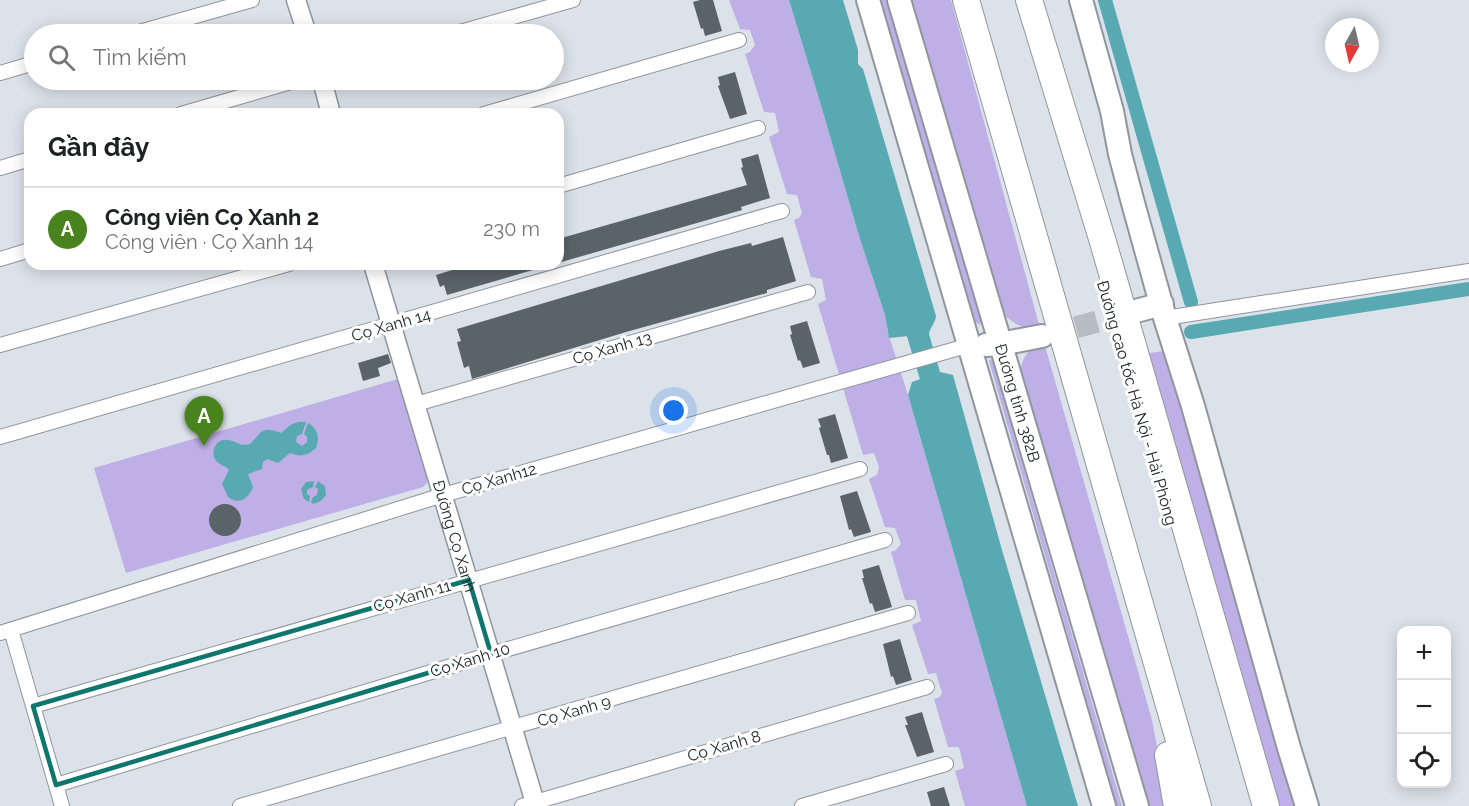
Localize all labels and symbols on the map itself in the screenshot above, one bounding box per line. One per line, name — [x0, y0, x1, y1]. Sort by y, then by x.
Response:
north arrow — [1325, 18, 1379, 72]
street label: Đường cao tốc Hà Nội - Hải Phòng — [1093, 278, 1181, 528]
street label: Cọ Xanh 14 — [349, 305, 433, 345]
street label: Cọ Xanh 13 — [570, 328, 654, 368]
street label: Đường tỉnh 382B — [991, 341, 1044, 464]
pin: A — [184, 396, 224, 446]
your location — [659, 396, 688, 425]
street label: Cọ Xanh12 — [459, 459, 539, 499]
street label: Đường Cọ Xanh — [429, 478, 481, 594]
street label: Cọ Xanh 11 — [371, 576, 453, 616]
street label: Cọ Xanh 10 — [428, 639, 512, 681]
street label: Cọ Xanh 9 — [535, 691, 613, 731]
street label: Cọ Xanh 8 — [685, 726, 763, 766]

